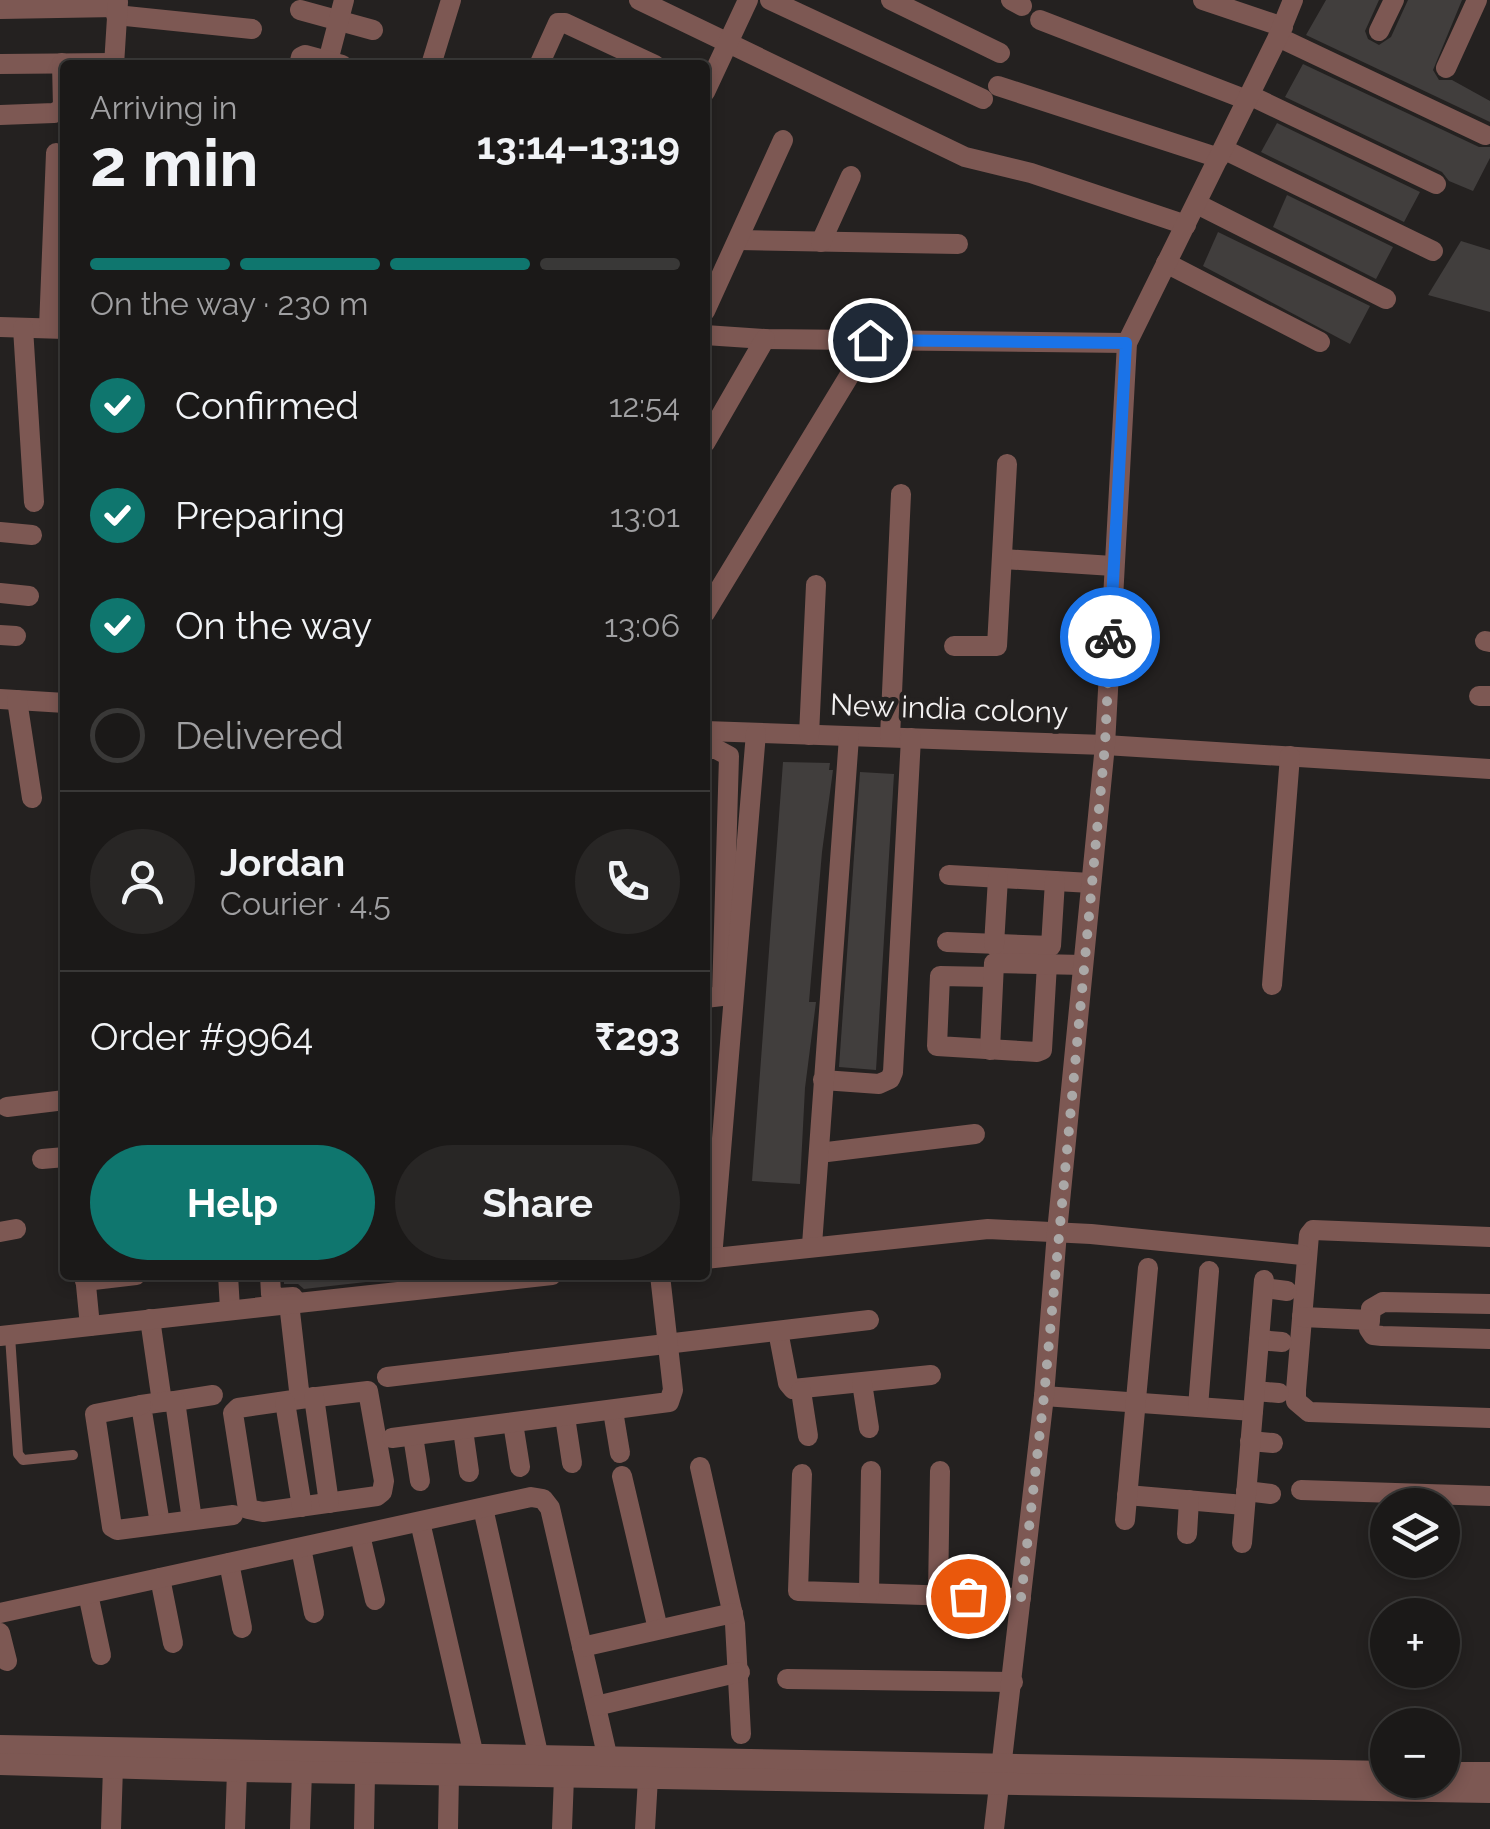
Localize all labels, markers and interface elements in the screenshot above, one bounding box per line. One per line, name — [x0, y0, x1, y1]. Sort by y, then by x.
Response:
text: Arriving in — [90, 89, 237, 126]
text: 13:14–13:19 — [477, 123, 680, 168]
text: 2 min — [90, 125, 259, 201]
text: On the way · 230 m — [90, 285, 368, 322]
pin — [828, 298, 913, 383]
icon: home — [843, 313, 898, 368]
icon: check — [90, 378, 145, 433]
text: Confirmed — [175, 383, 359, 428]
text: 12:54 — [609, 387, 680, 424]
icon: check — [90, 488, 145, 543]
text: Preparing — [175, 493, 345, 538]
text: 13:01 — [610, 497, 680, 534]
courier — [1060, 587, 1160, 687]
icon: check — [90, 598, 145, 653]
text: On the way — [175, 603, 372, 648]
text: 13:06 — [604, 607, 680, 644]
icon: bike — [1083, 610, 1138, 665]
street label: New india colony — [829, 687, 1069, 730]
text: Delivered — [175, 713, 344, 758]
button: person — [90, 829, 195, 934]
button: phone — [575, 829, 680, 934]
text: Jordan — [220, 840, 345, 885]
text: Courier · 4.5 — [220, 885, 391, 922]
text: Order #9964 — [90, 1014, 313, 1059]
text: ₹293 — [595, 1014, 680, 1059]
button: Help — [90, 1145, 375, 1260]
button: Share — [395, 1145, 680, 1260]
map controls — [1370, 1488, 1460, 1798]
button: layers — [1370, 1488, 1460, 1578]
pin — [926, 1554, 1011, 1639]
icon: bag — [941, 1569, 996, 1624]
button: + — [1370, 1598, 1460, 1688]
button: − — [1370, 1708, 1460, 1798]

